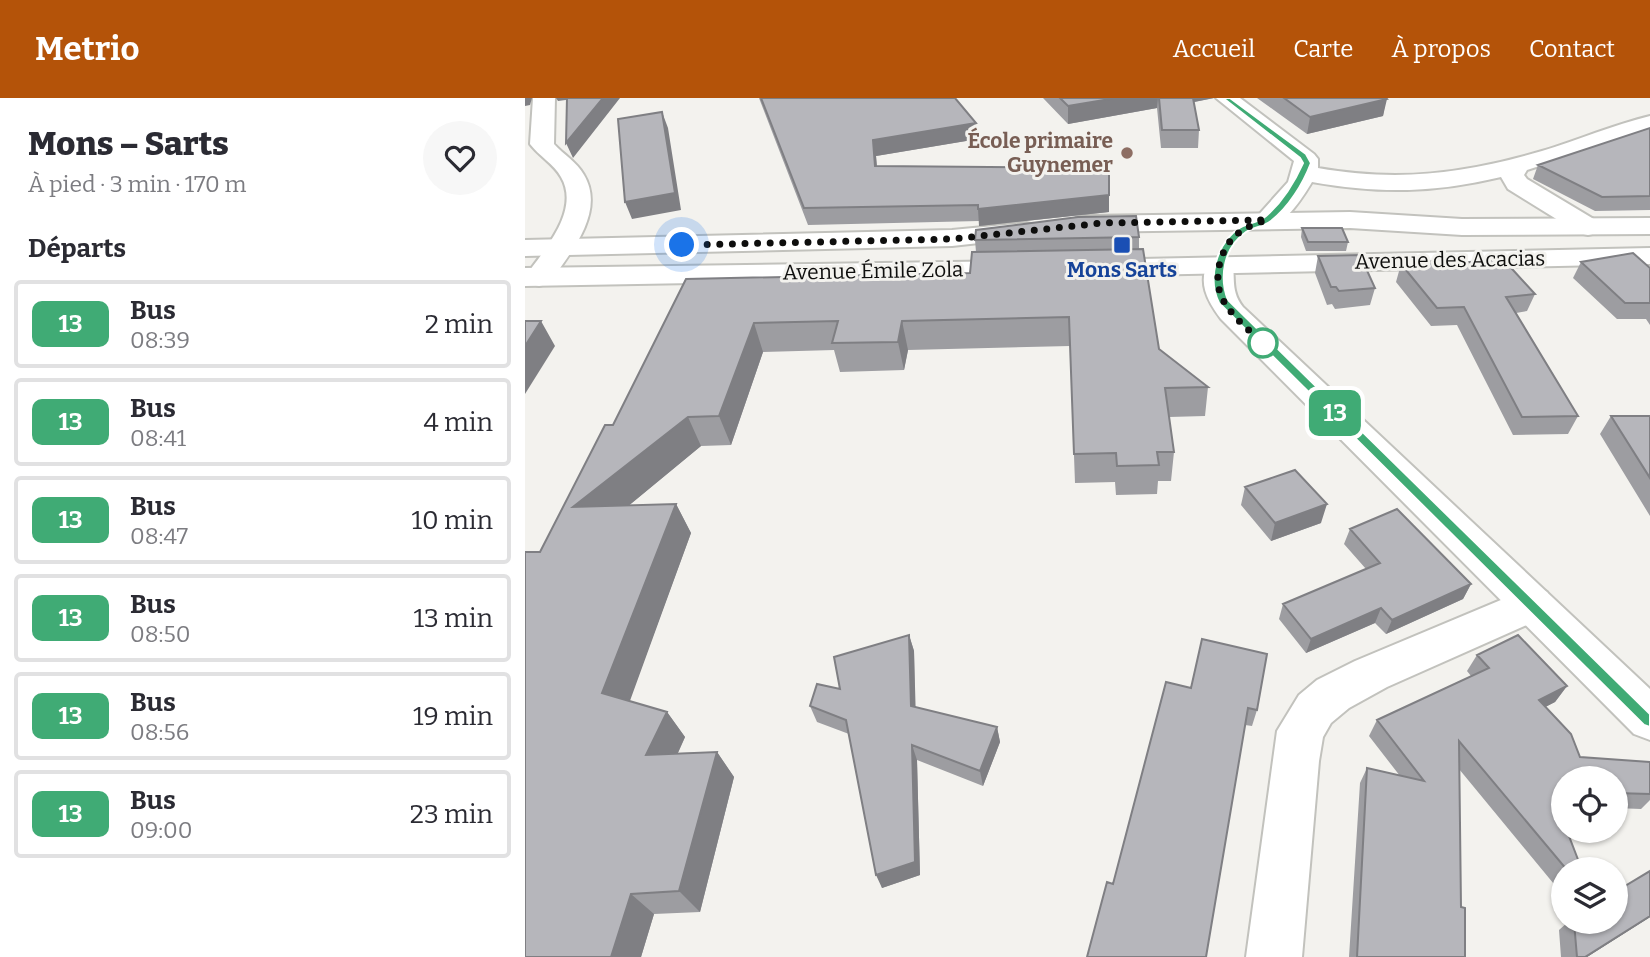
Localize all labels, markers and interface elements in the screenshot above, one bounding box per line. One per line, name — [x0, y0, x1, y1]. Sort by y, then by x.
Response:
text: Metrio — [35, 29, 140, 69]
text: Accueil — [1173, 35, 1255, 63]
text: Carte — [1293, 35, 1353, 63]
text: À propos — [1391, 35, 1491, 63]
text: Contact — [1529, 35, 1615, 63]
button: heart — [423, 121, 497, 195]
text: Mons – Sarts — [28, 124, 229, 164]
place label: École primaire Guynemer — [967, 127, 1113, 178]
marker: École primaire Guynemer — [1119, 145, 1135, 161]
text: À pied · 3 min · 170 m — [28, 170, 246, 198]
your location — [664, 227, 699, 262]
text: Départs — [28, 233, 126, 264]
marker: Mons Sarts — [1112, 235, 1132, 255]
street label: Avenue des Acacias — [1355, 245, 1545, 275]
street label: Avenue Émile Zola — [782, 256, 964, 286]
place label: Mons Sarts — [1067, 257, 1177, 283]
text: Bus — [130, 295, 176, 326]
text: 2 min — [425, 309, 493, 340]
text: 13 — [58, 310, 83, 338]
text: 08:39 — [130, 326, 190, 354]
unlabelled marker — [1248, 328, 1278, 358]
line badge: 13 — [1303, 390, 1367, 436]
text: Bus — [130, 393, 176, 424]
text: 13 — [1323, 399, 1347, 427]
text: 4 min — [424, 407, 493, 438]
text: 13 — [58, 408, 83, 436]
text: 08:41 — [130, 424, 186, 452]
text: Bus — [130, 491, 176, 522]
text: 10 min — [412, 505, 493, 536]
text: 13 — [58, 506, 83, 534]
text: 08:47 — [130, 522, 188, 550]
text: Bus — [130, 589, 176, 620]
text: 13 min — [413, 603, 493, 634]
text: 13 — [58, 604, 83, 632]
text: 08:50 — [130, 620, 190, 648]
text: Bus — [130, 687, 176, 718]
text: 19 min — [413, 701, 493, 732]
text: 13 — [58, 702, 83, 730]
text: 08:56 — [130, 718, 189, 746]
map controls — [1551, 766, 1628, 934]
button: locate — [1551, 766, 1628, 843]
text: Bus — [130, 785, 176, 816]
text: 23 min — [410, 799, 493, 830]
text: 13 — [58, 800, 83, 828]
text: 09:00 — [130, 816, 193, 844]
button: layers — [1551, 857, 1628, 934]

